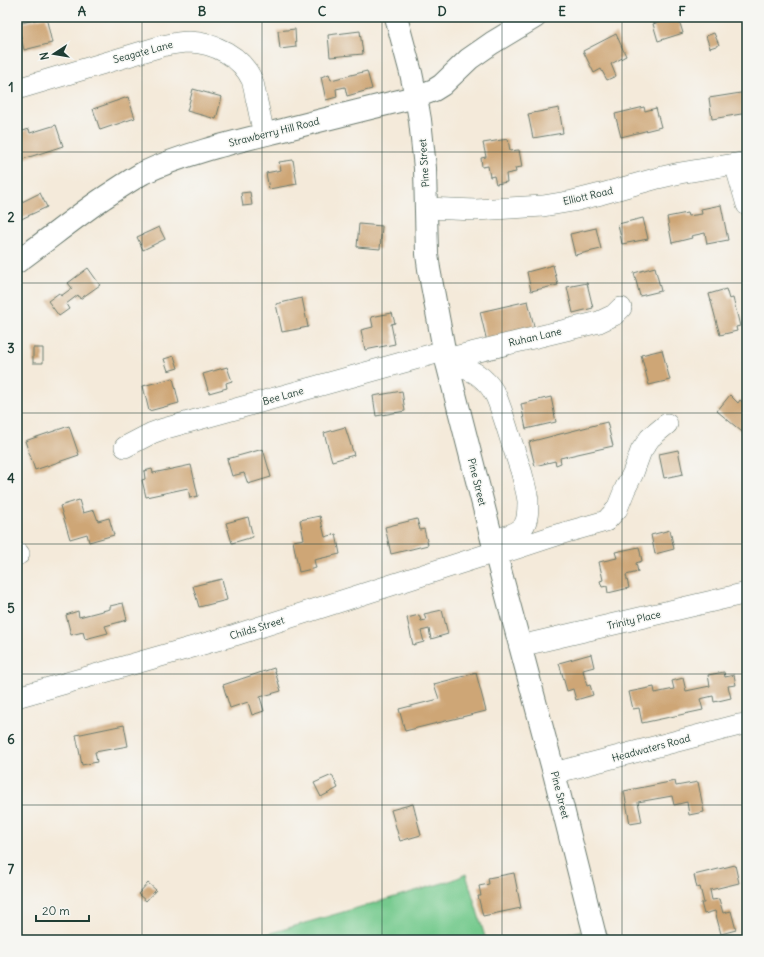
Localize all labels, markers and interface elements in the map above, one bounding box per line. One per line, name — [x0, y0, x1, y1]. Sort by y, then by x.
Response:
text: A — [78, 3, 87, 20]
text: B — [198, 3, 207, 20]
text: C — [318, 3, 327, 20]
text: D — [437, 3, 447, 20]
text: E — [558, 3, 566, 20]
text: F — [678, 3, 686, 20]
north arrow — [34, 34, 74, 74]
street label: Seagate Lane — [112, 38, 174, 66]
text: N — [37, 51, 52, 61]
text: 1 — [8, 79, 14, 96]
street label: Strawberry Hill Road — [227, 114, 321, 150]
street label: Pine Street — [416, 138, 432, 188]
street label: Elliott Road — [562, 184, 614, 208]
text: 2 — [7, 209, 15, 226]
street label: Ruhan Lane — [507, 325, 563, 349]
text: 3 — [7, 340, 15, 357]
street label: Bee Lane — [261, 384, 305, 408]
street label: Pine Street — [465, 457, 489, 508]
text: 4 — [7, 470, 15, 487]
text: 5 — [7, 600, 15, 617]
street label: Trinity Place — [606, 608, 662, 632]
street label: Childs Street — [228, 613, 286, 642]
text: 6 — [7, 731, 15, 748]
street label: Headwaters Road — [610, 731, 692, 765]
street label: Pine Street — [548, 770, 572, 821]
text: 7 — [8, 861, 15, 878]
scale bar — [36, 897, 89, 923]
text: 20 m — [42, 903, 70, 918]

